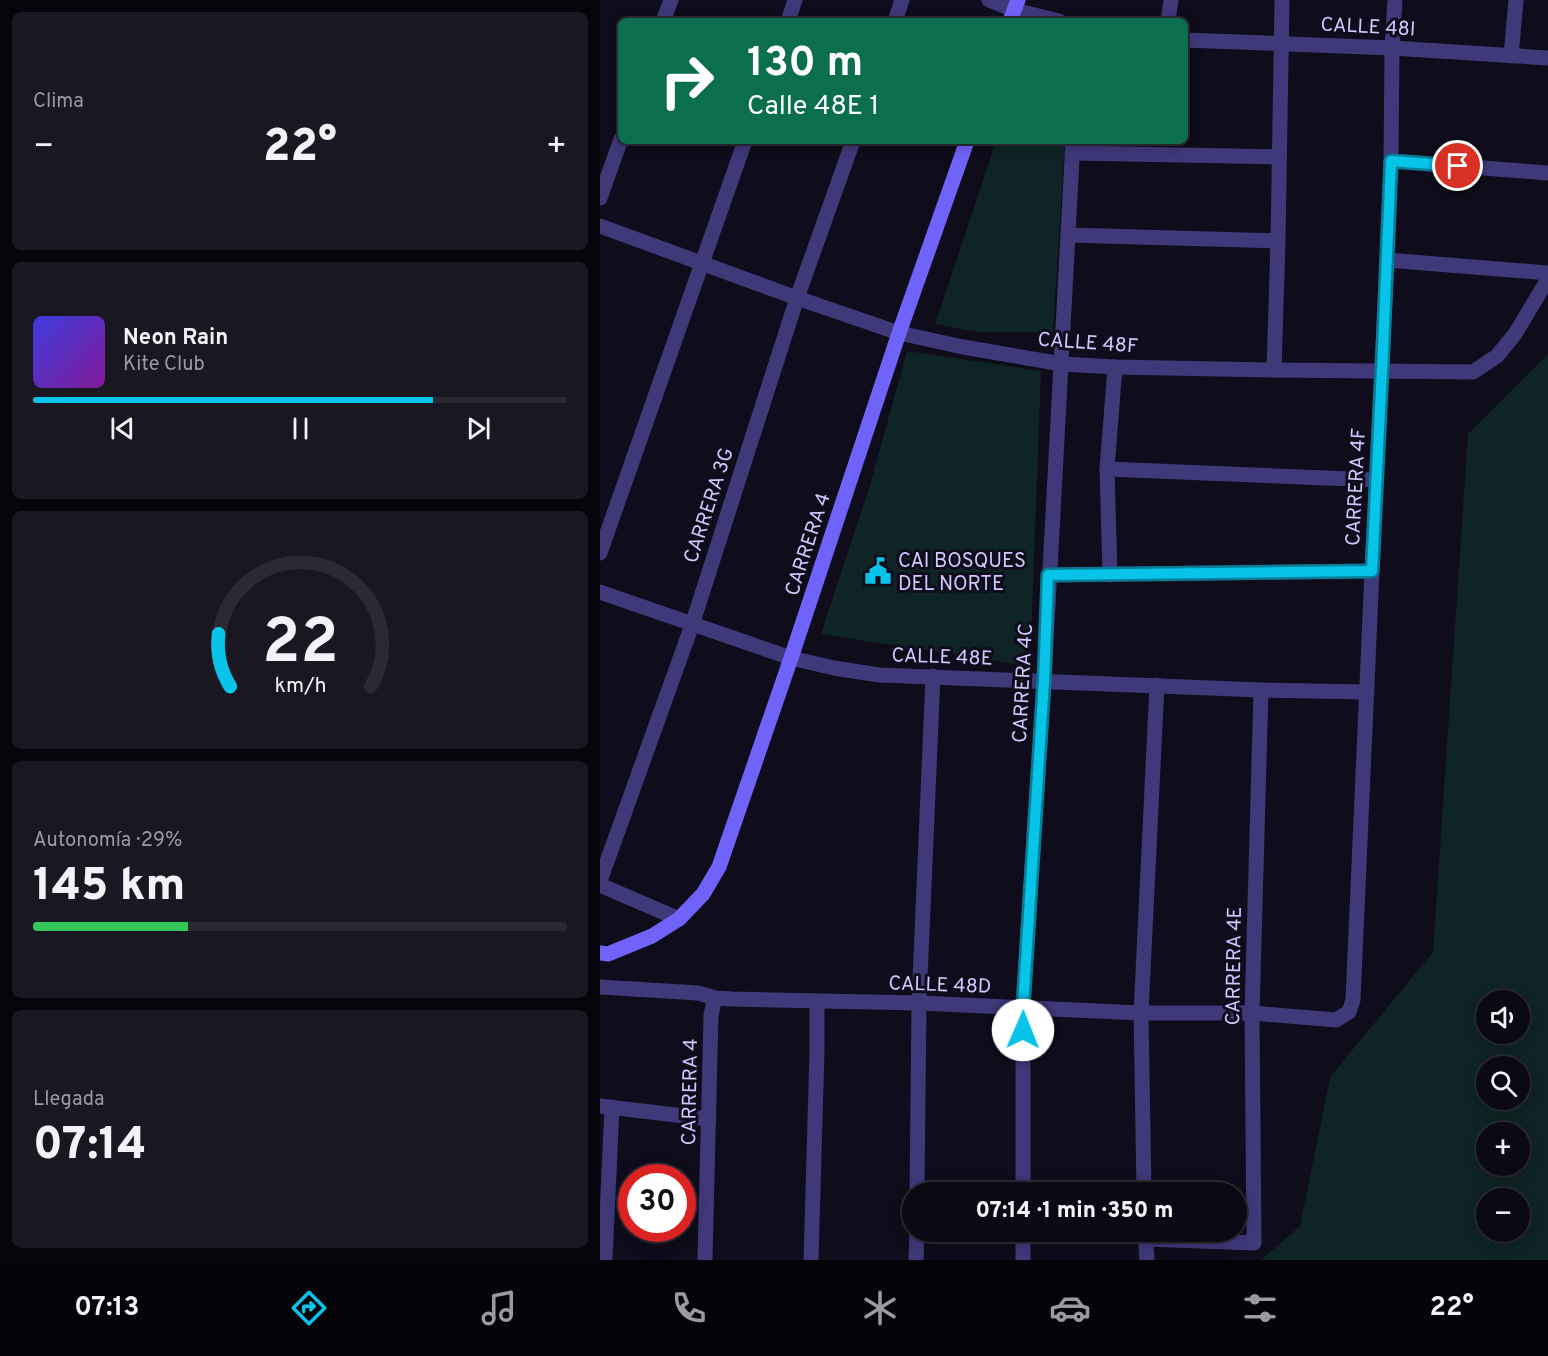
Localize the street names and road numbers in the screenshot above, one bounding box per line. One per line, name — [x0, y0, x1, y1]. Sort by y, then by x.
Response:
street label: CALLE 48I — [1320, 13, 1416, 43]
street label: CALLE 48F — [1037, 328, 1139, 360]
street label: CARRERA 4F — [1341, 427, 1373, 547]
street label: CARRERA 3G — [679, 445, 741, 567]
street label: CARRERA 4 — [780, 490, 838, 599]
street label: CARRERA 4C — [1008, 623, 1040, 744]
street label: CALLE 48E — [891, 643, 993, 673]
street label: CARRERA 4E — [1221, 906, 1249, 1026]
street label: CALLE 48D — [888, 971, 992, 1001]
street label: CARRERA 4 — [677, 1038, 705, 1146]

